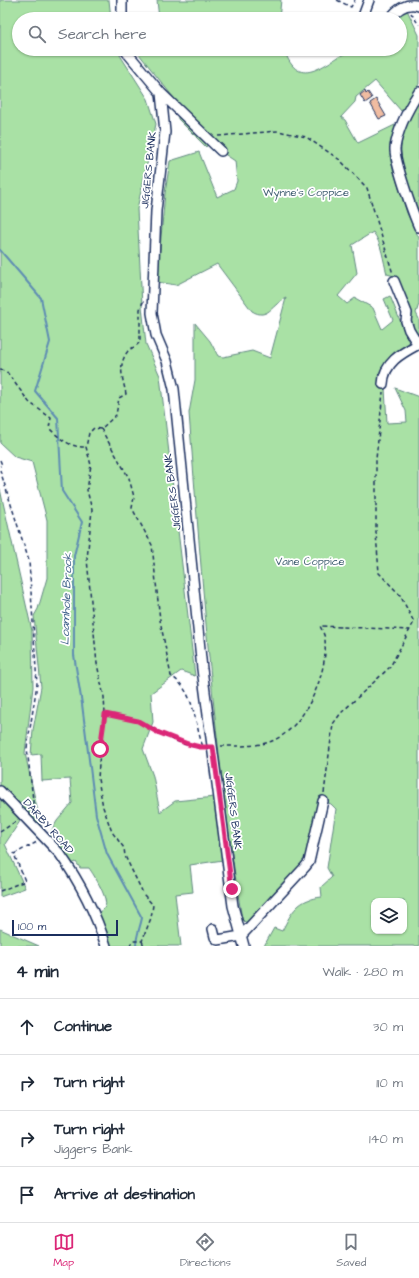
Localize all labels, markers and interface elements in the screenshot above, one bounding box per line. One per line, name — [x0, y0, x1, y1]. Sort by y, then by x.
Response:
search box — [12, 12, 407, 56]
icon: search — [26, 23, 48, 45]
text: Search here — [58, 24, 147, 45]
street label: JIGGERS BANK — [137, 131, 160, 209]
park label: Wynne's Coppice — [263, 185, 349, 201]
street label: JIGGERS BANK — [160, 452, 185, 531]
water label: Loamhole Brook — [56, 552, 77, 645]
park label: Vane Coppice — [275, 554, 345, 569]
route start — [91, 740, 109, 758]
street label: JIGGERS BANK — [221, 772, 246, 851]
street label: DARBY ROAD — [20, 795, 77, 857]
route end — [223, 880, 241, 898]
map controls — [371, 898, 407, 934]
button: layers — [371, 898, 407, 934]
scale bar — [12, 918, 118, 937]
text: 100 m — [18, 919, 46, 934]
text: 4 min — [16, 960, 59, 984]
text: Walk · 280 m — [322, 963, 403, 981]
icon: ahead — [16, 1016, 38, 1038]
text: Continue — [54, 1016, 112, 1037]
text: 30 m — [373, 1018, 403, 1036]
icon: right — [16, 1072, 38, 1094]
text: Turn right — [54, 1072, 125, 1093]
text: 110 m — [376, 1074, 403, 1092]
text: Turn right — [54, 1119, 125, 1140]
icon: right — [16, 1128, 38, 1150]
text: 140 m — [369, 1130, 403, 1148]
text: Jiggers Bank — [54, 1140, 133, 1158]
icon: arrive — [16, 1184, 38, 1206]
text: Arrive at destination — [54, 1184, 195, 1205]
tab: Map — [53, 1231, 75, 1270]
tab: Directions — [180, 1231, 231, 1270]
tab: Saved — [336, 1231, 366, 1270]

